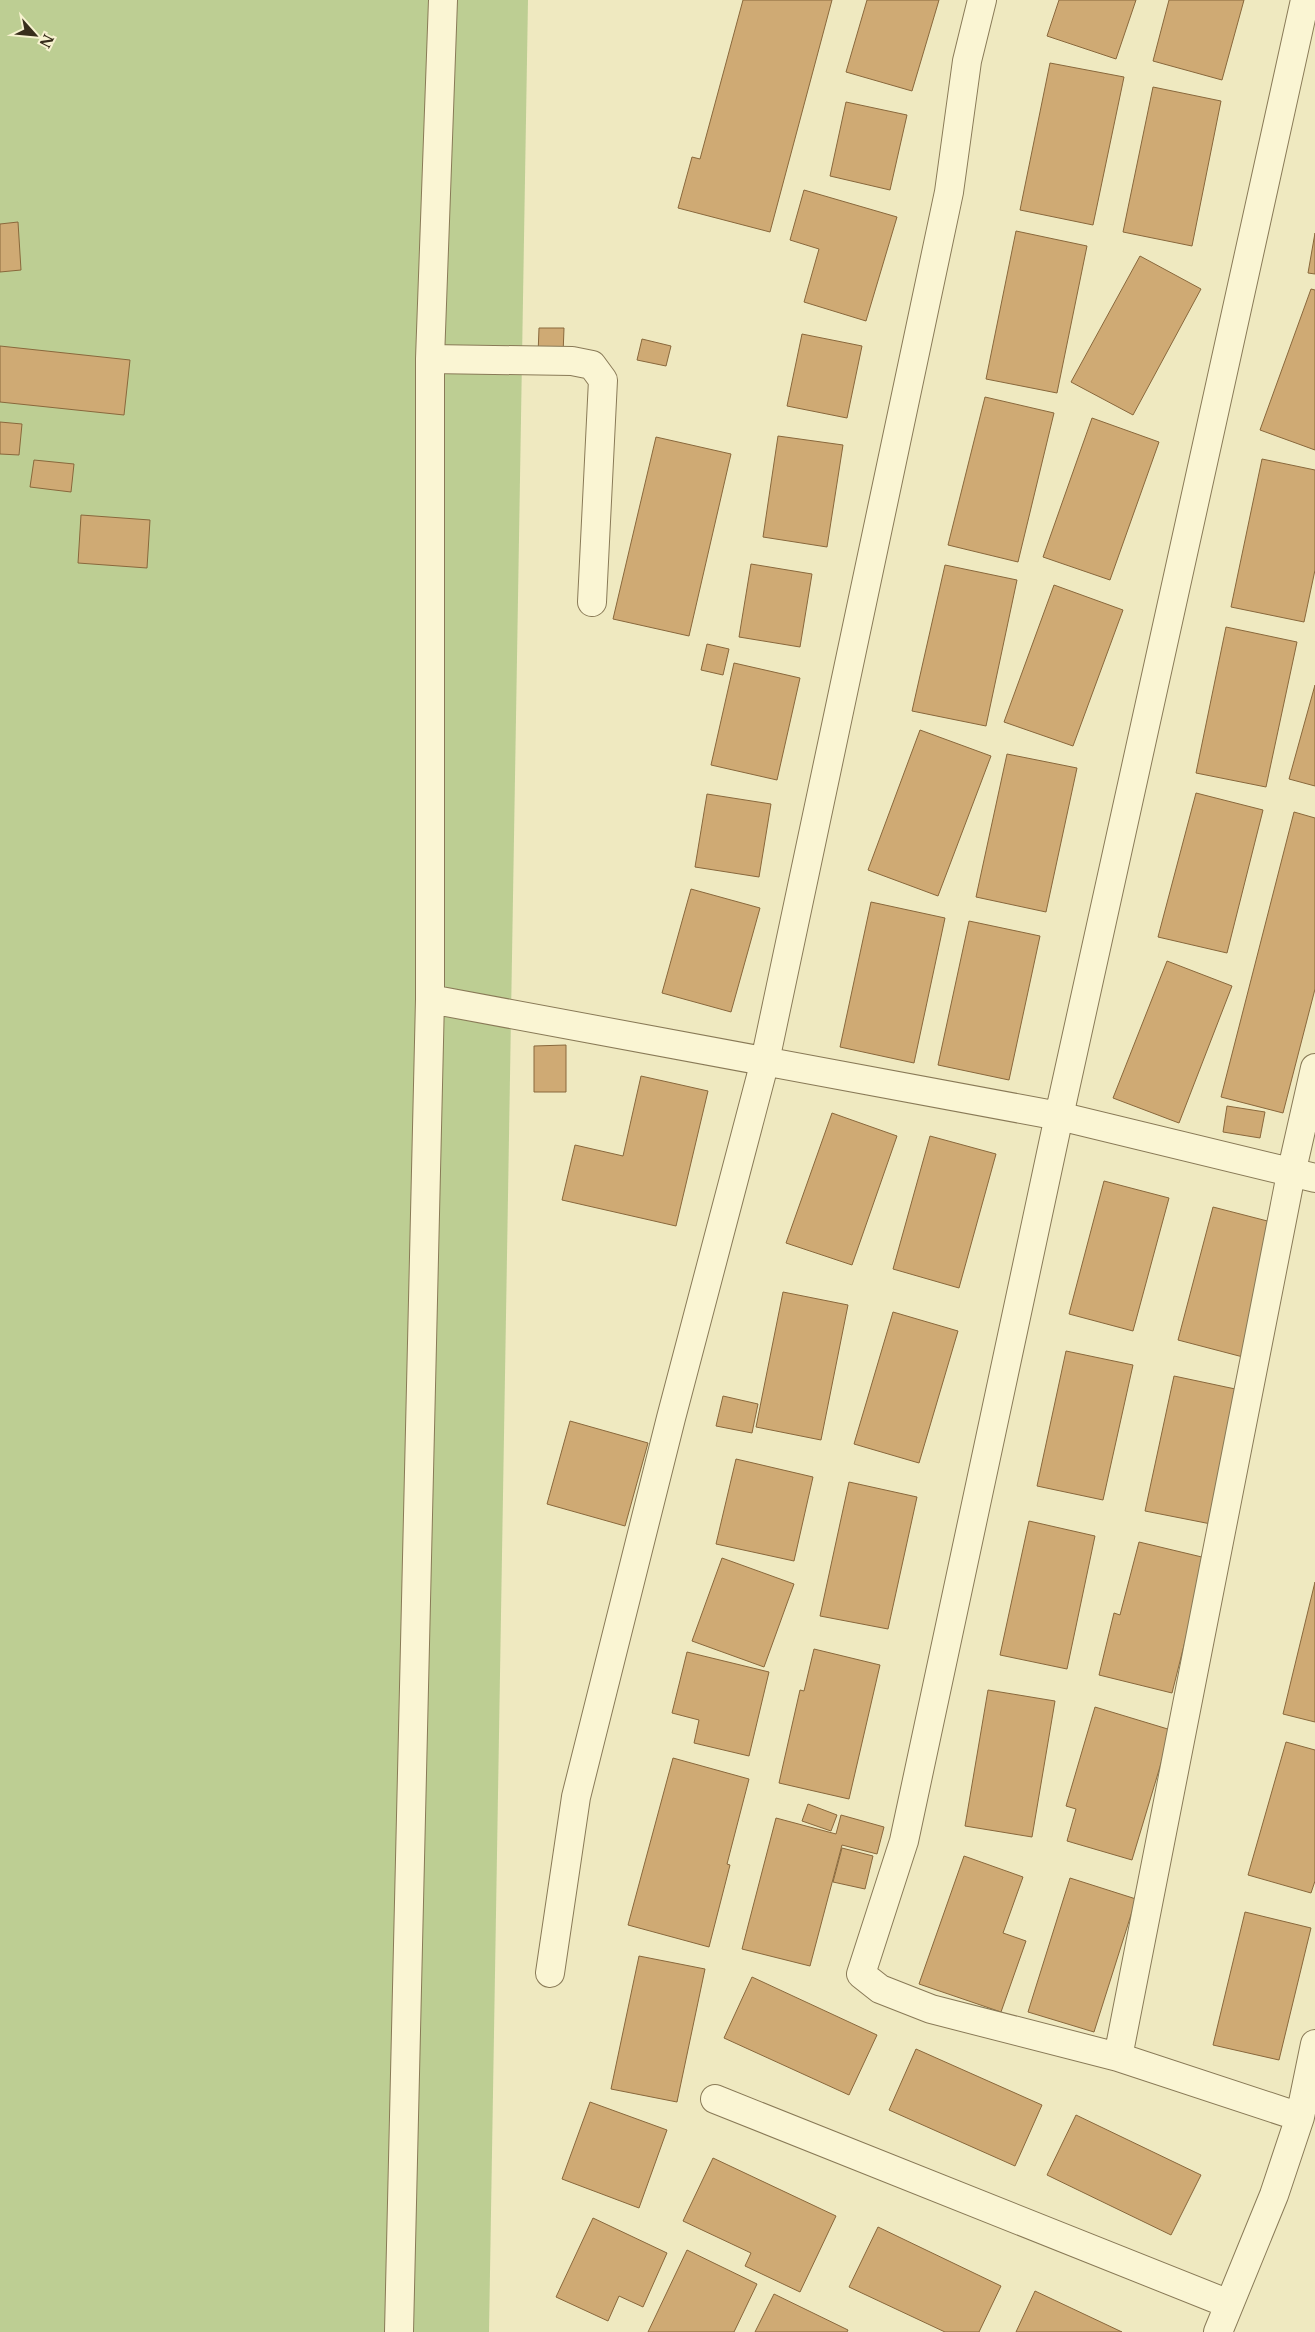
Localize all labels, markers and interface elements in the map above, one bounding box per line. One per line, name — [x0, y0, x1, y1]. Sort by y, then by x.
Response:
north arrow — [10, 10, 60, 60]
text: N — [36, 31, 58, 51]

